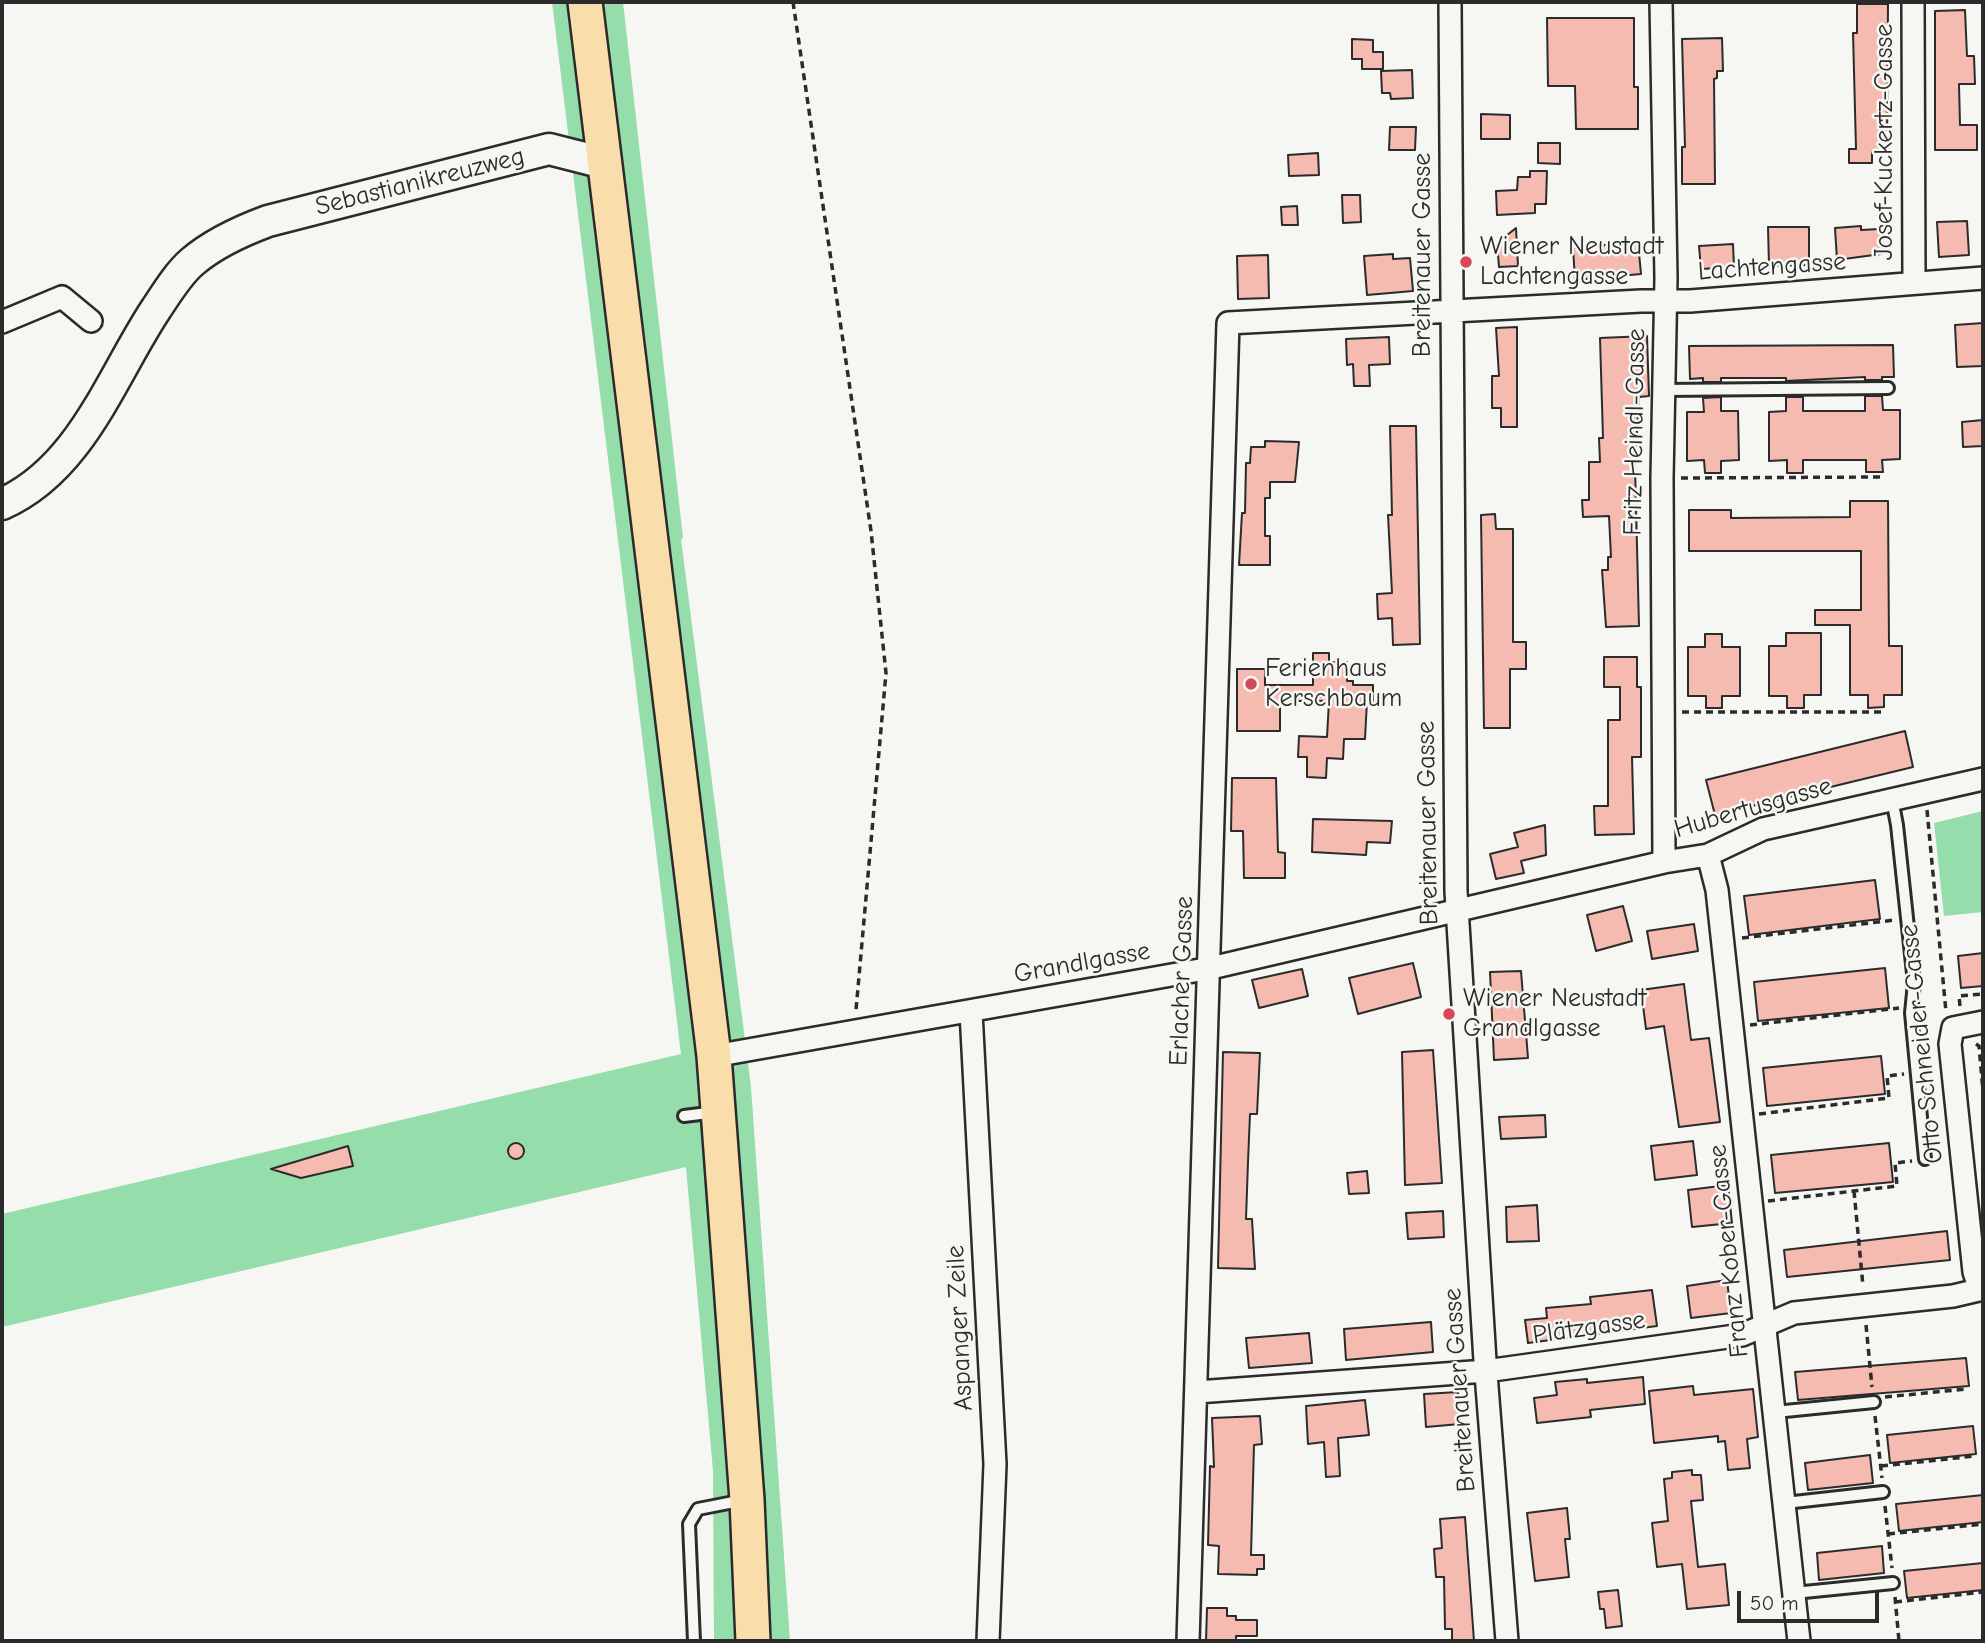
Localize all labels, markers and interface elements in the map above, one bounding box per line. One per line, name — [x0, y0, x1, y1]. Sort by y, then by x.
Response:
street label: Josef-Kuckertz-Gasse — [1869, 24, 1901, 260]
street label: Sebastianikreuzweg — [312, 141, 528, 223]
street label: Breitenauer Gasse — [1407, 153, 1439, 357]
place label: Wiener Neustadt Lachtengasse — [1480, 231, 1663, 292]
street label: Lachtengasse — [1697, 246, 1847, 288]
marker: Wiener Neustadt Lachtengasse — [1458, 254, 1474, 270]
street label: Fritz Heindl-Gasse — [1618, 328, 1652, 536]
place label: Ferienhaus Kerschbaum — [1265, 653, 1402, 714]
marker: Ferienhaus Kerschbaum — [1243, 676, 1259, 692]
street label: Breitenauer Gasse — [1411, 721, 1445, 925]
street label: Hubertusgasse — [1671, 771, 1835, 845]
street label: Erlacher Gasse — [1163, 895, 1201, 1067]
street label: Otto Schneider-Gasse — [1894, 923, 1950, 1165]
street label: Grandlgasse — [1012, 936, 1152, 990]
place label: Wiener Neustadt Grandlgasse — [1463, 983, 1646, 1044]
marker: Wiener Neustadt Grandlgasse — [1441, 1006, 1457, 1022]
street label: Franz Kober-Gasse — [1702, 1143, 1756, 1359]
street label: Aspanger Zeile — [940, 1244, 980, 1412]
street label: Breitenauer Gasse — [1437, 1287, 1483, 1493]
street label: Plätzgasse — [1531, 1305, 1647, 1351]
scale bar — [1740, 1576, 1882, 1620]
text: 50 m — [1750, 1591, 1799, 1615]

